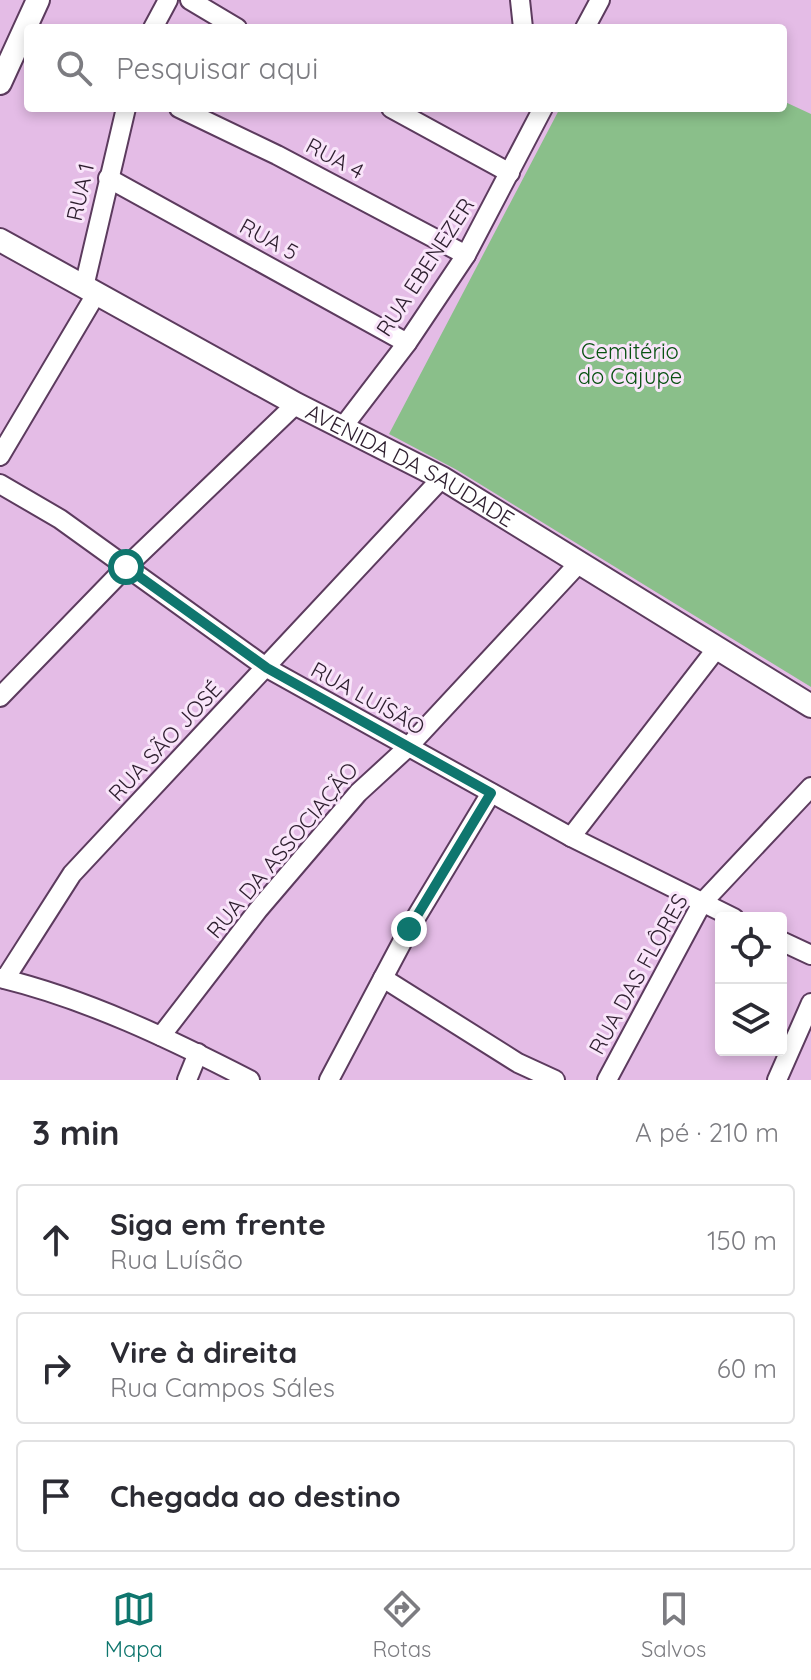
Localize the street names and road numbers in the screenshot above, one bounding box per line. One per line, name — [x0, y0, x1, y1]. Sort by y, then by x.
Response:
street label: RUA 4 — [301, 131, 369, 185]
street label: RUA 1 — [60, 160, 100, 224]
street label: RUA EBENEZER — [370, 192, 480, 342]
street label: RUA 5 — [235, 212, 303, 266]
street label: AVENIDA DA SAUDADE — [301, 397, 520, 533]
street label: RUA LUÍSÃO — [306, 655, 430, 741]
street label: RUA SÃO JOSÉ — [102, 675, 228, 807]
street label: RUA DA ASSOCIAÇÃO — [200, 756, 364, 944]
street label: RUA DAS FLÔRES — [582, 889, 694, 1059]

